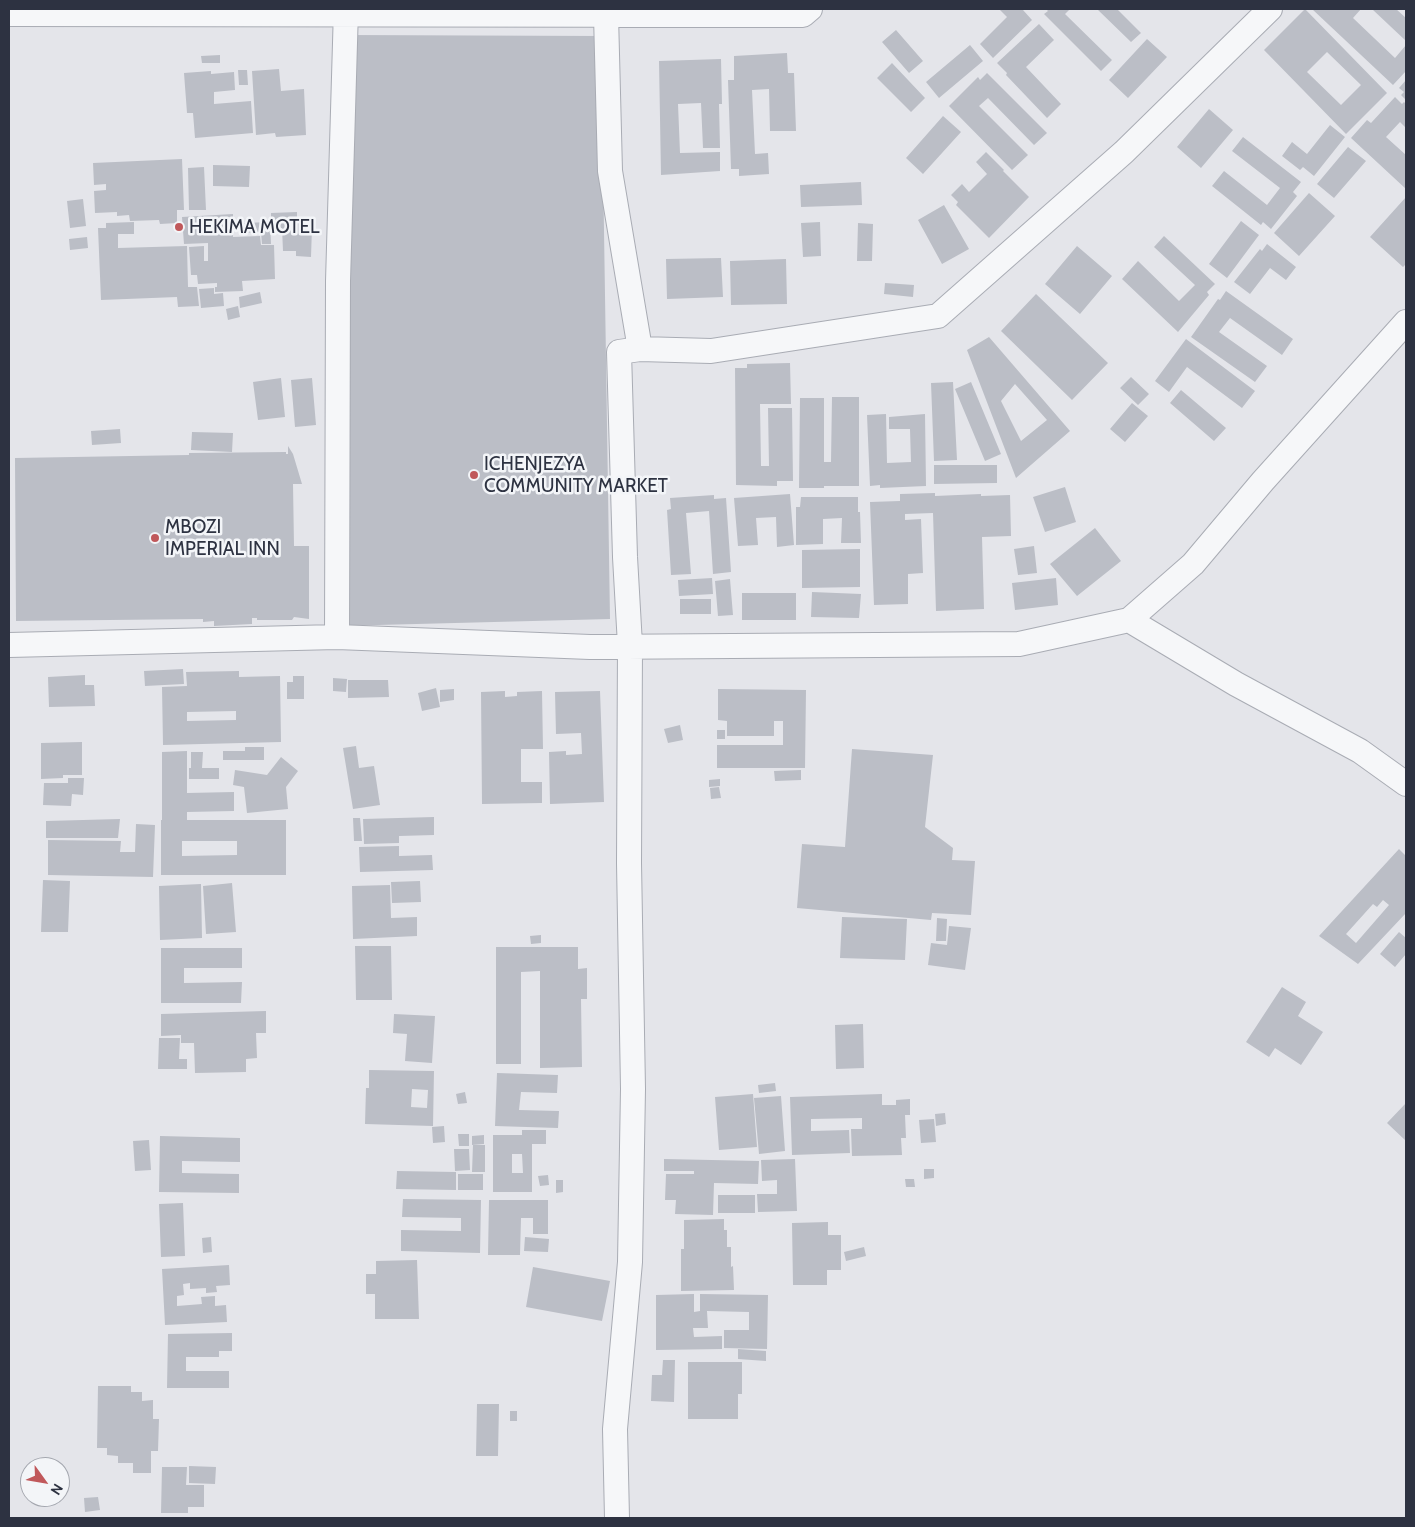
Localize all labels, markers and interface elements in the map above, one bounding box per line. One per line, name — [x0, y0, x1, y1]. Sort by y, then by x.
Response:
place label: HEKIMA MOTEL — [189, 216, 320, 238]
marker: HEKIMA MOTEL — [173, 221, 185, 233]
place label: ICHENJEZYA COMMUNITY MARKET — [484, 453, 668, 497]
marker: ICHENJEZYA COMMUNITY MARKET — [468, 469, 480, 481]
place label: MBOZI IMPERIAL INN — [165, 516, 280, 560]
marker: MBOZI IMPERIAL INN — [149, 532, 161, 544]
north arrow — [20, 1457, 70, 1507]
text: N — [47, 1480, 67, 1498]

